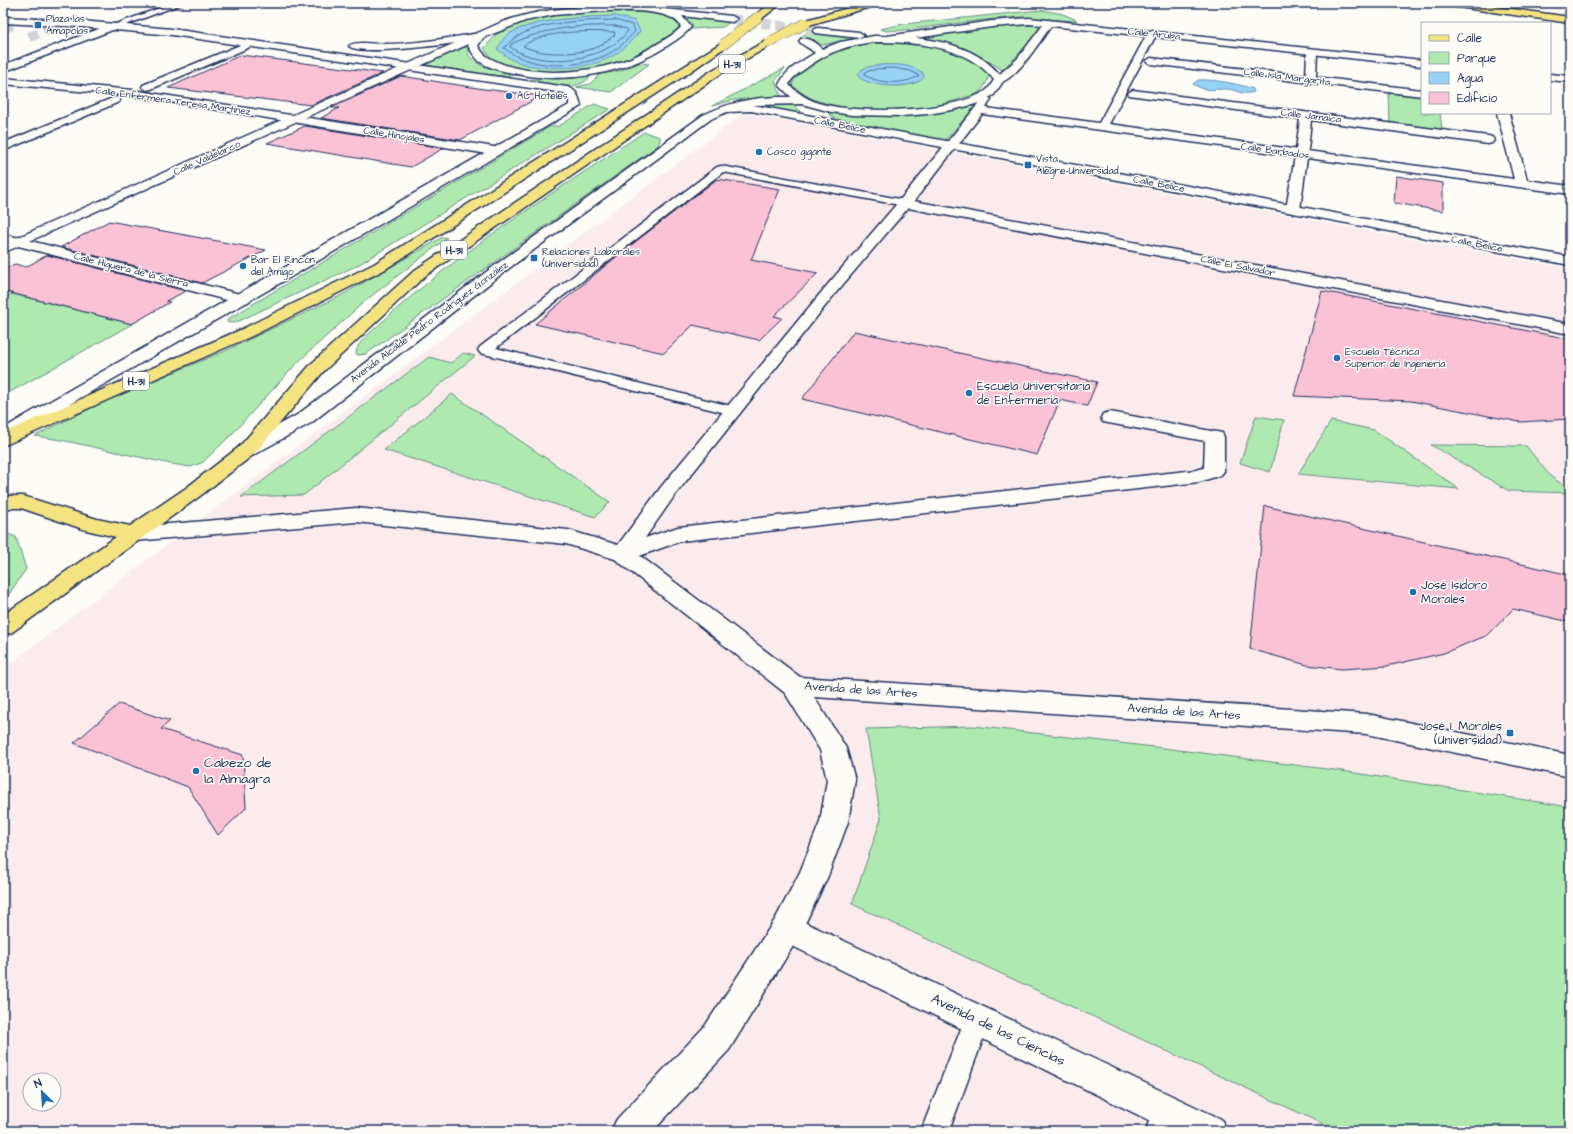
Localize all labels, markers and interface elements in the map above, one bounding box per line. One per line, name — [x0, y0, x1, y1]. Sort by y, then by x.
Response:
place label: Plaza las Amapolas — [46, 12, 88, 38]
marker: Plaza las Amapolas — [33, 20, 43, 30]
legend — [1421, 22, 1551, 114]
street label: Calle Aruba — [1127, 24, 1181, 44]
text: Calle — [1457, 30, 1482, 47]
text: Parque — [1457, 50, 1497, 67]
road number: H-31 — [719, 55, 745, 73]
street label: Calle Isla Margarita — [1243, 65, 1331, 90]
text: Agua — [1457, 70, 1483, 88]
street label: Calle Enfermera Teresa Martínez — [94, 83, 252, 119]
place label: AC Hoteles — [517, 89, 568, 103]
text: Edificio — [1457, 90, 1497, 107]
marker: AC Hoteles — [504, 91, 514, 101]
street label: Calle Jamaica — [1280, 105, 1342, 127]
street label: Calle Belice — [813, 113, 867, 137]
street label: Calle Hinojales — [362, 123, 426, 147]
street label: Calle Valdelarco — [171, 137, 243, 179]
street label: Calle Barbados — [1240, 139, 1310, 163]
place label: Casco gigante — [767, 145, 832, 160]
marker: Casco gigante — [754, 147, 764, 157]
place label: Vista Alegre-Universidad — [1036, 152, 1119, 179]
marker: Vista Alegre-Universidad — [1023, 160, 1033, 170]
street label: Calle Belice — [1132, 172, 1186, 196]
street label: Calle Belice — [1450, 232, 1504, 256]
road number: H-31 — [441, 241, 467, 259]
place label: Relaciones Laborales (Universidad) — [542, 245, 640, 271]
street label: Calle Higuera de la Sierra — [72, 249, 190, 292]
street label: Calle El Salvador — [1199, 252, 1277, 280]
place label: Bar El Rincón del Amigo — [251, 253, 315, 280]
marker: Relaciones Laborales (Universidad) — [529, 253, 539, 263]
street label: Avenida Alcalde Pedro Rodríguez González — [347, 258, 511, 387]
marker: Bar El Rincón del Amigo — [238, 261, 248, 271]
place label: Escuela Técnica Superior de Ingeniería — [1345, 345, 1445, 372]
marker: Escuela Técnica Superior de Ingeniería — [1332, 353, 1342, 363]
road number: H-31 — [123, 372, 149, 390]
place label: Escuela Universitaria de Enfermería — [977, 378, 1090, 409]
marker: Escuela Universitaria de Enfermería — [964, 388, 974, 398]
place label: José Isidoro Morales — [1421, 577, 1488, 608]
marker: José Isidoro Morales — [1408, 587, 1418, 597]
street label: Avenida de las Artes — [804, 678, 918, 702]
street label: Avenida de las Artes — [1127, 700, 1241, 724]
place label: José I. Morales (Universidad) — [1419, 718, 1502, 749]
marker: José I. Morales (Universidad) — [1505, 728, 1515, 738]
place label: Cabezo de la Almagra — [204, 753, 272, 789]
marker: Cabezo de la Almagra — [191, 766, 201, 776]
street label: Avenida de las Ciencias — [928, 989, 1068, 1071]
north arrow — [22, 1072, 62, 1112]
text: N — [32, 1075, 44, 1092]

